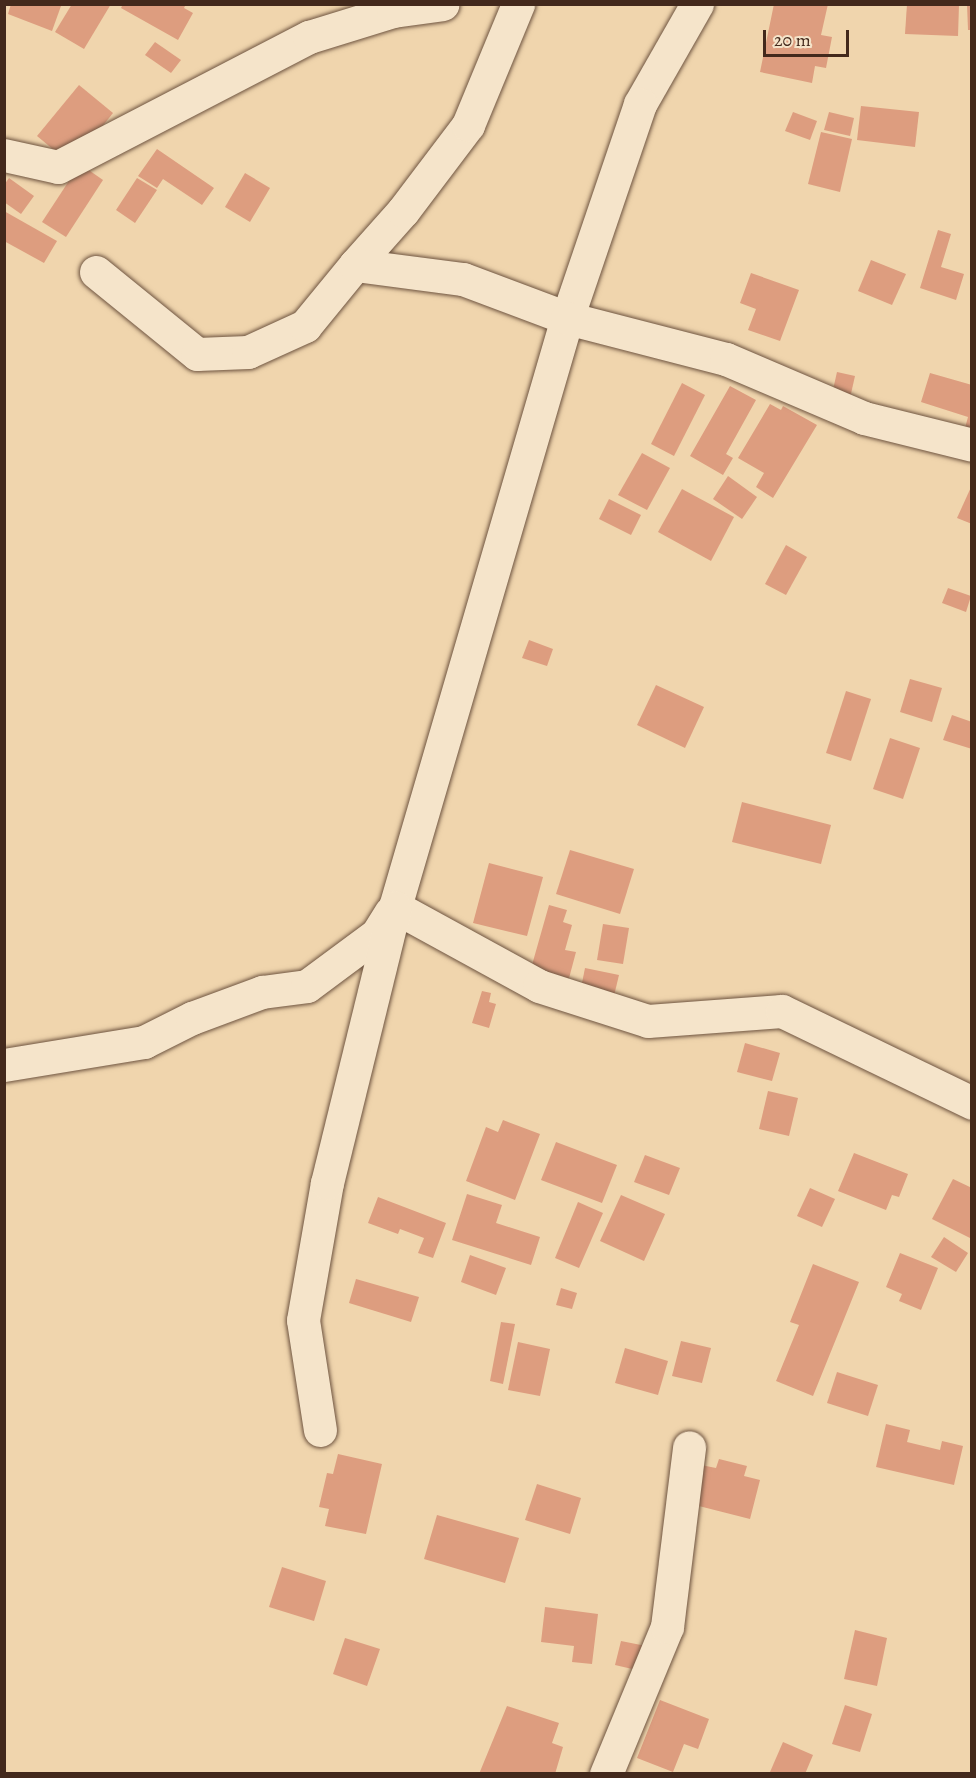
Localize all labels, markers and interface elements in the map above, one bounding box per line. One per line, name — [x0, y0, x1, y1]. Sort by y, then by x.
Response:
scale bar — [766, 18, 852, 56]
text: 20 m — [774, 28, 811, 52]

